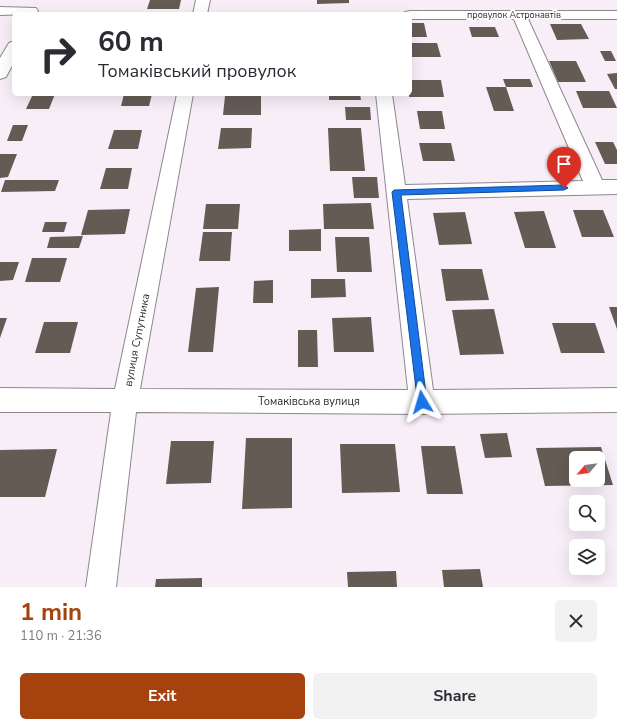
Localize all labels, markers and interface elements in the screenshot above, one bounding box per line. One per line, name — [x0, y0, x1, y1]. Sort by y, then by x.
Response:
street label: провулок Астронавтів — [467, 9, 561, 21]
text: 60 m — [98, 23, 164, 61]
icon: right — [32, 28, 84, 80]
text: Томаківський провулок — [98, 59, 296, 83]
pin — [547, 147, 581, 188]
icon: arrive — [553, 153, 575, 175]
street label: вулиця Супутника — [121, 292, 153, 388]
position arrow — [401, 381, 443, 423]
street label: Томаківська вулиця — [258, 394, 360, 409]
north arrow — [569, 451, 605, 487]
map controls — [569, 451, 605, 575]
button: search — [569, 495, 605, 531]
button: layers — [569, 539, 605, 575]
text: 1 min — [20, 596, 82, 628]
button: close — [555, 600, 597, 642]
text: 110 m · 21:36 — [20, 627, 102, 645]
button: Exit — [20, 673, 305, 719]
button: Share — [313, 673, 597, 719]

